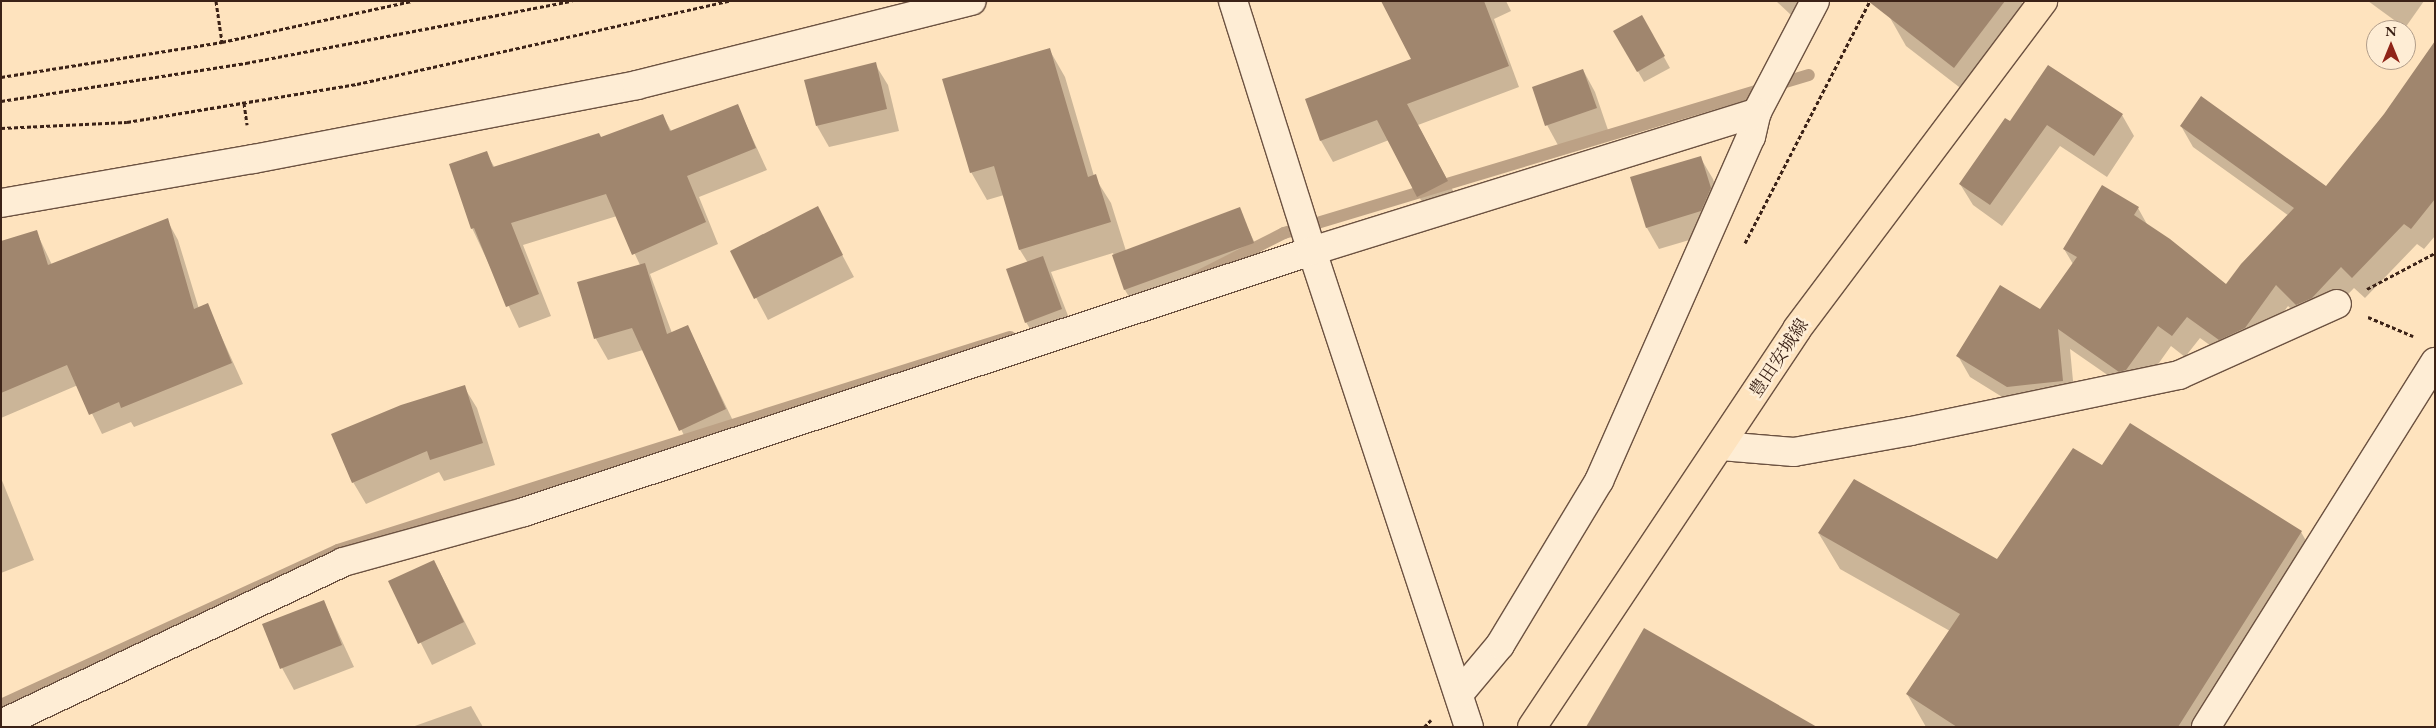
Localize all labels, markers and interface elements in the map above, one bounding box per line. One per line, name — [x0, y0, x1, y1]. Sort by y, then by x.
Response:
north arrow — [2366, 20, 2416, 70]
text: N — [2385, 22, 2397, 40]
street label: 豊田安城線 — [1745, 315, 1813, 401]

